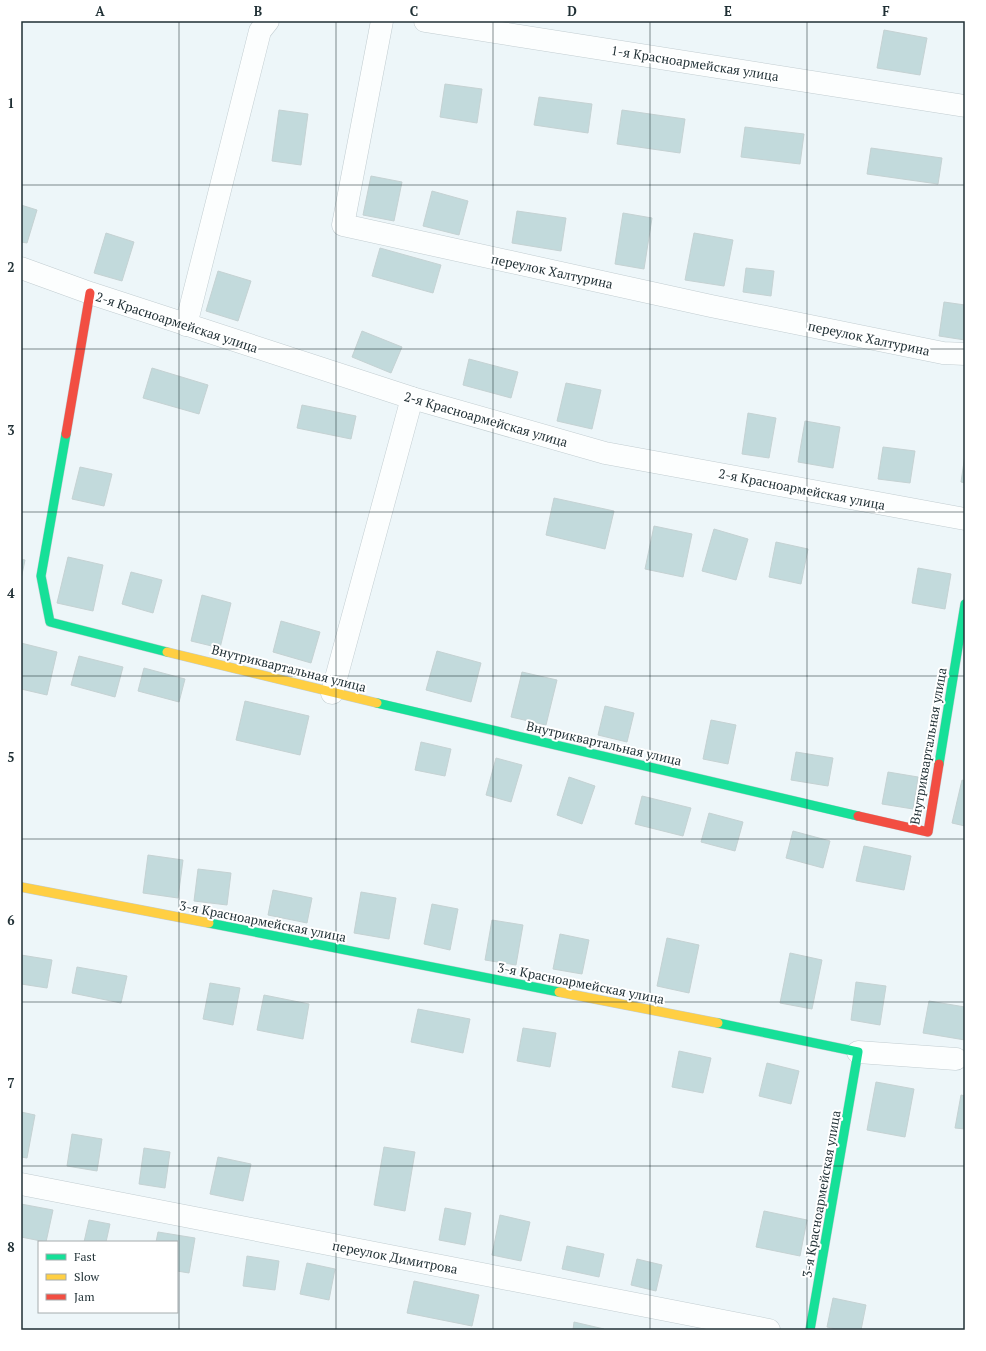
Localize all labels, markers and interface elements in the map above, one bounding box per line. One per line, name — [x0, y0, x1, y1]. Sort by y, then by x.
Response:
text: A — [95, 2, 105, 20]
text: B — [254, 2, 262, 20]
text: C — [410, 2, 418, 20]
text: D — [567, 2, 577, 20]
text: E — [724, 2, 732, 20]
text: F — [882, 2, 890, 20]
street label: 1-я Красноармейская улица — [610, 41, 781, 85]
text: 1 — [7, 94, 15, 112]
street label: переулок Халтурина — [489, 249, 615, 293]
text: 2 — [7, 258, 15, 276]
street label: 2-я Красноармейская улица — [94, 287, 261, 357]
street label: переулок Халтурина — [806, 316, 932, 360]
street label: 2-я Красноармейская улица — [402, 387, 570, 451]
text: 3 — [7, 421, 15, 439]
street label: 2-я Красноармейская улица — [717, 464, 887, 514]
text: 4 — [7, 584, 15, 602]
street label: Внутриквартальная улица — [210, 640, 369, 696]
street label: Внутриквартальная улица — [905, 666, 951, 826]
street label: Внутриквартальная улица — [525, 716, 684, 770]
text: 5 — [7, 748, 15, 766]
street label: 3-я Красноармейская улица — [178, 896, 348, 946]
text: 6 — [7, 911, 15, 929]
street label: 3-я Красноармейская улица — [496, 958, 666, 1008]
text: 7 — [7, 1074, 15, 1092]
street label: 3-я Красноармейская улица — [797, 1109, 845, 1279]
street label: переулок Димитрова — [331, 1236, 460, 1278]
text: 8 — [7, 1238, 15, 1256]
legend — [38, 1241, 178, 1313]
text: Fast — [74, 1249, 97, 1264]
text: Slow — [74, 1269, 100, 1284]
text: Jam — [74, 1289, 95, 1304]

